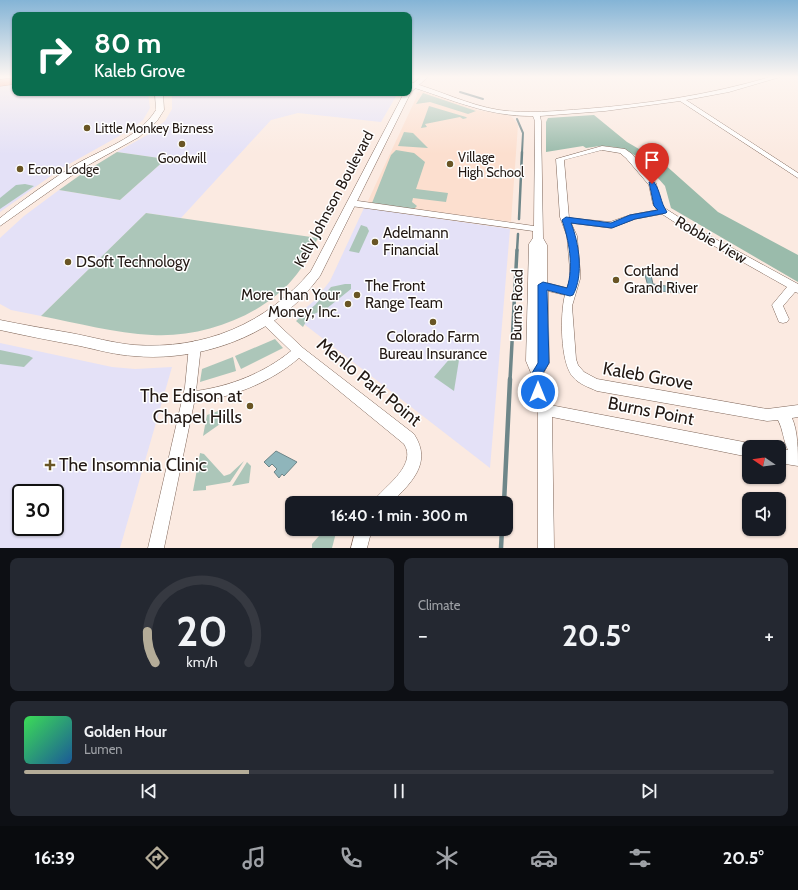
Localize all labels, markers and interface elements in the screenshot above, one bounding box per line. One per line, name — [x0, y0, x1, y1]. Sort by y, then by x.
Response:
text: 80 m — [94, 26, 161, 60]
icon: right — [28, 28, 80, 80]
text: Kaleb Grove — [94, 60, 185, 82]
place label: Little Monkey Bizness — [95, 120, 214, 136]
marker: Little Monkey Bizness — [82, 123, 92, 133]
street label: Kelly Johnson Boulevard — [290, 128, 378, 270]
marker: Goodwill — [177, 139, 187, 149]
pin — [635, 143, 669, 184]
place label: Village High School — [458, 149, 524, 180]
icon: arrive — [641, 149, 663, 171]
place label: Goodwill — [158, 150, 206, 166]
marker: Village High School — [445, 159, 455, 169]
place label: Econo Lodge — [28, 161, 100, 177]
marker: Econo Lodge — [15, 164, 25, 174]
street label: Robbie View — [672, 212, 750, 268]
place label: Adelmann Financial — [383, 224, 449, 259]
marker: Adelmann Financial — [370, 237, 380, 247]
place label: DSoft Technology — [76, 253, 190, 271]
marker: DSoft Technology — [63, 257, 73, 267]
place label: Cortland Grand River — [624, 262, 698, 297]
street label: Burns Road — [507, 269, 527, 341]
marker: Cortland Grand River — [611, 275, 621, 285]
place label: The Front Range Team — [365, 277, 443, 312]
place label: More Than Your Money, Inc. — [241, 286, 340, 321]
marker: The Front Range Team — [352, 290, 362, 300]
marker: More Than Your Money, Inc. — [343, 299, 353, 309]
marker: Colorado Farm Bureau Insurance — [428, 317, 438, 327]
place label: Colorado Farm Bureau Insurance — [379, 328, 487, 363]
street label: Menlo Park Point — [312, 333, 426, 431]
street label: Kaleb Grove — [601, 357, 695, 395]
position arrow — [517, 371, 559, 413]
place label: The Edison at Chapel Hills — [140, 385, 242, 428]
street label: Burns Point — [606, 392, 696, 430]
marker: The Edison at Chapel Hills — [245, 401, 255, 411]
north arrow — [742, 440, 786, 484]
map controls — [742, 440, 786, 536]
place label: The Insomnia Clinic — [59, 454, 207, 476]
marker: The Insomnia Clinic — [44, 459, 56, 471]
speed limit sign: 30 — [12, 484, 64, 536]
button: sound — [742, 492, 786, 536]
text: 16:40 · 1 min · 300 m — [330, 507, 468, 525]
text: Climate — [418, 597, 460, 613]
text: 20 — [176, 605, 228, 655]
text: 20.5° — [562, 617, 630, 654]
text: − — [418, 622, 428, 649]
text: + — [764, 622, 774, 649]
text: km/h — [186, 652, 218, 670]
text: Golden Hour — [84, 723, 167, 741]
text: Lumen — [84, 741, 123, 757]
icon: previous — [138, 780, 160, 802]
icon: pause — [388, 780, 410, 802]
icon: next — [638, 780, 660, 802]
icon: directions — [143, 844, 171, 872]
icon: music — [240, 844, 268, 872]
icon: phone — [337, 844, 365, 872]
icon: climate — [433, 844, 461, 872]
icon: car — [530, 844, 558, 872]
icon: filters — [626, 844, 654, 872]
text: 16:39 — [34, 847, 75, 869]
text: 20.5° — [723, 847, 764, 869]

